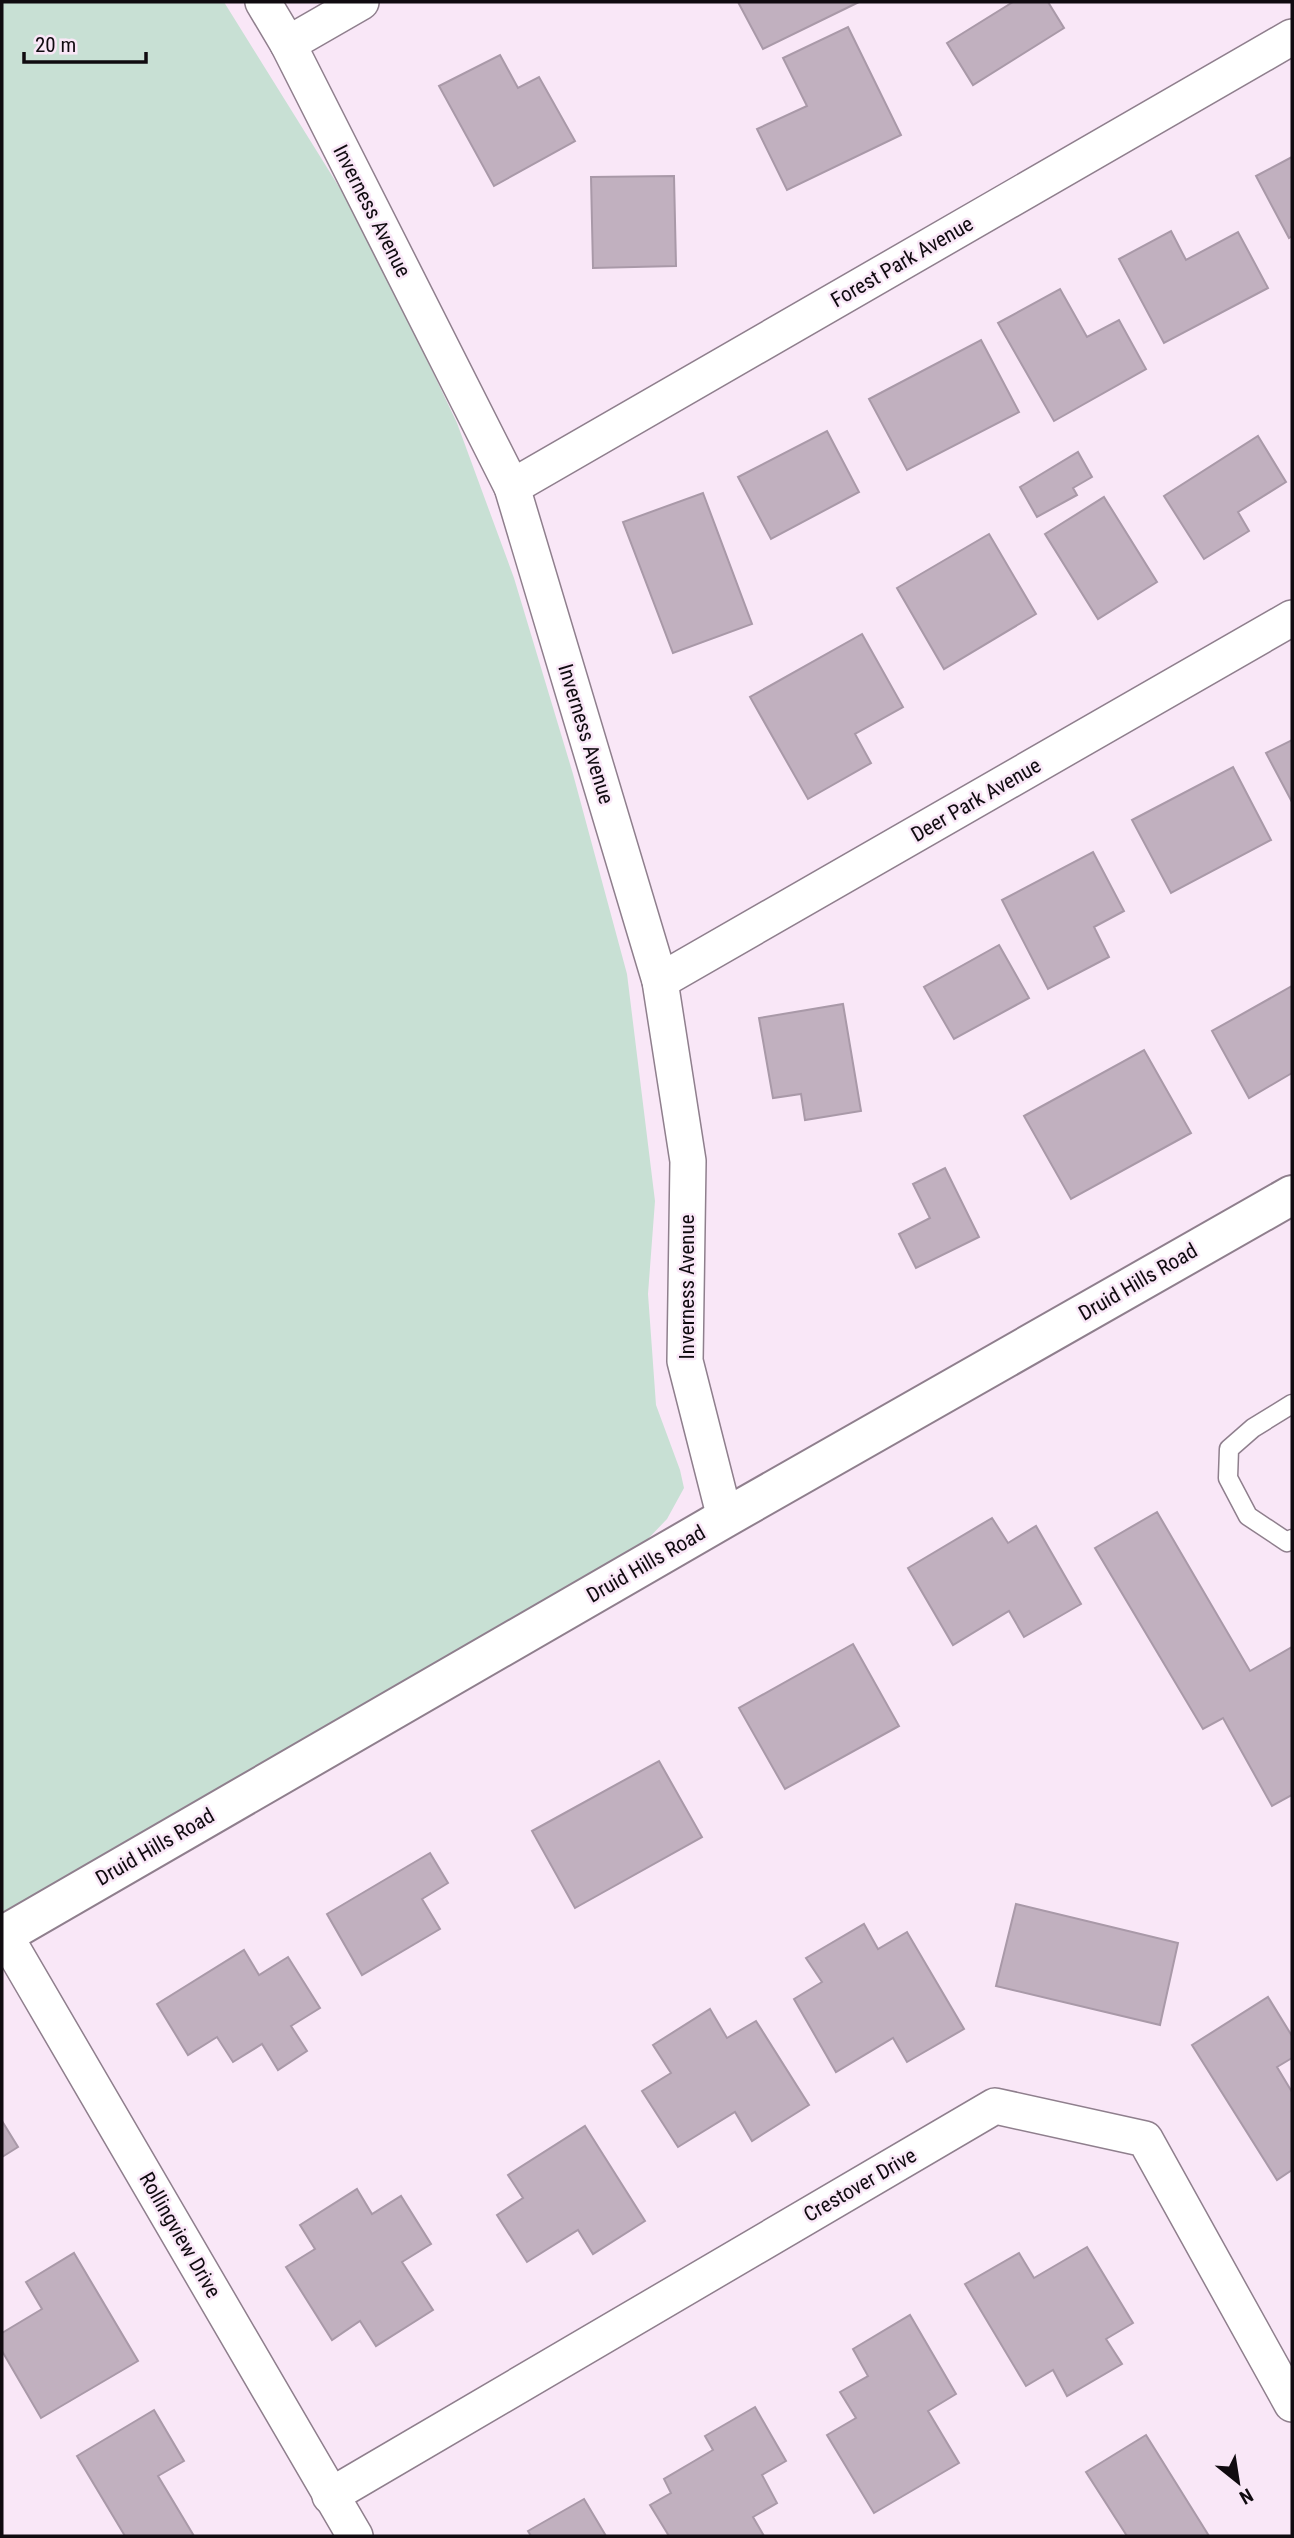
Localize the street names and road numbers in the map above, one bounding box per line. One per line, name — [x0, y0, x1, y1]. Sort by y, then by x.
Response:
street label: Inverness Avenue — [328, 141, 416, 281]
street label: Forest Park Avenue — [827, 212, 977, 312]
street label: Inverness Avenue — [553, 661, 619, 807]
street label: Deer Park Avenue — [907, 753, 1045, 847]
street label: Inverness Avenue — [675, 1214, 699, 1359]
street label: Druid Hills Road — [1075, 1238, 1201, 1326]
street label: Druid Hills Road — [583, 1520, 709, 1608]
street label: Druid Hills Road — [92, 1803, 218, 1891]
street label: Crestover Drive — [800, 2143, 921, 2227]
street label: Rollingview Drive — [134, 2168, 226, 2302]

